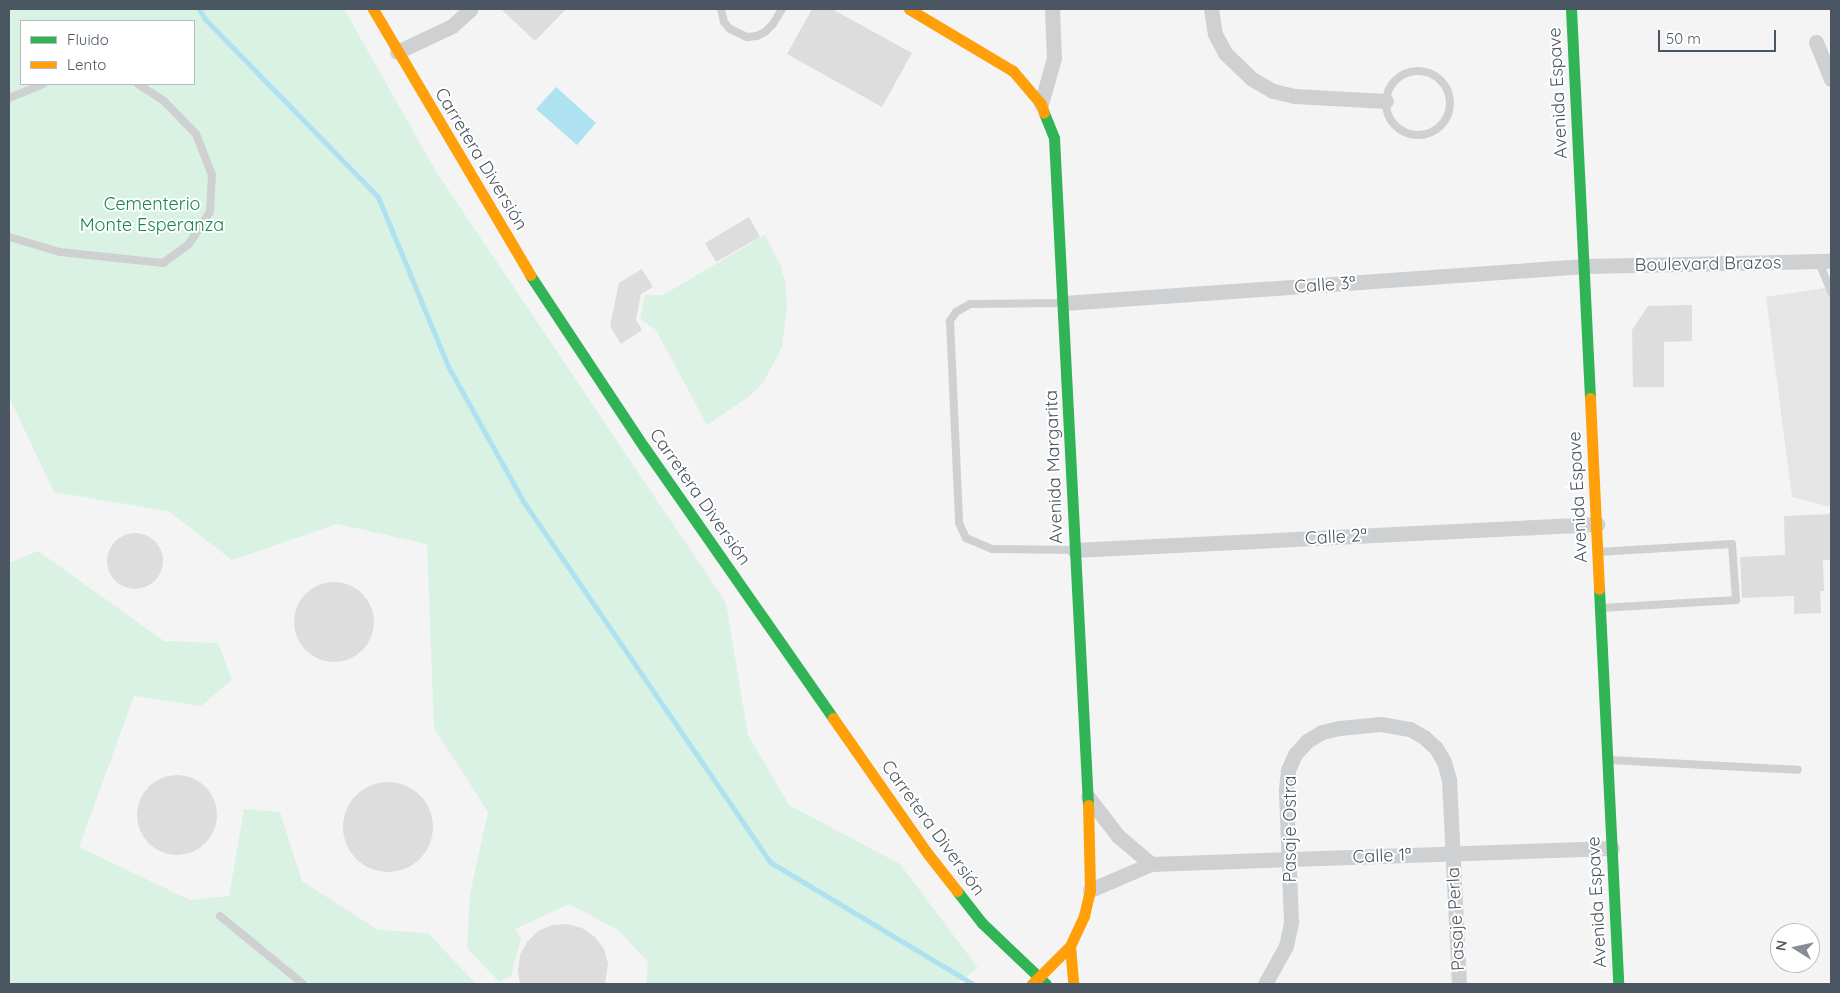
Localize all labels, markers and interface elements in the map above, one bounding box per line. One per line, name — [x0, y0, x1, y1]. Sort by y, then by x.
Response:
legend — [20, 20, 195, 85]
scale bar — [1660, 20, 1778, 52]
street label: Avenida Espave — [1544, 27, 1572, 159]
text: 50 m — [1666, 29, 1701, 48]
text: Fluido — [67, 30, 109, 49]
text: Lento — [67, 55, 106, 74]
street label: Carretera Diversión — [430, 84, 532, 234]
park label: Cementerio Monte Esperanza — [80, 194, 224, 236]
street label: Boulevard Brazos — [1634, 252, 1782, 276]
street label: Calle 3ª — [1294, 272, 1356, 298]
street label: Avenida Margarita — [1041, 390, 1067, 544]
street label: Carretera Diversión — [645, 424, 755, 570]
street label: Avenida Espave — [1564, 431, 1592, 563]
street label: Calle 2ª — [1304, 525, 1368, 549]
street label: Carretera Diversión — [877, 756, 989, 900]
street label: Pasaje Ostra — [1279, 776, 1301, 882]
street label: Avenida Espave — [1583, 836, 1611, 968]
street label: Calle 1ª — [1352, 844, 1412, 868]
street label: Pasaje Perla — [1443, 867, 1469, 971]
north arrow — [1770, 923, 1820, 973]
text: N — [1771, 939, 1791, 952]

